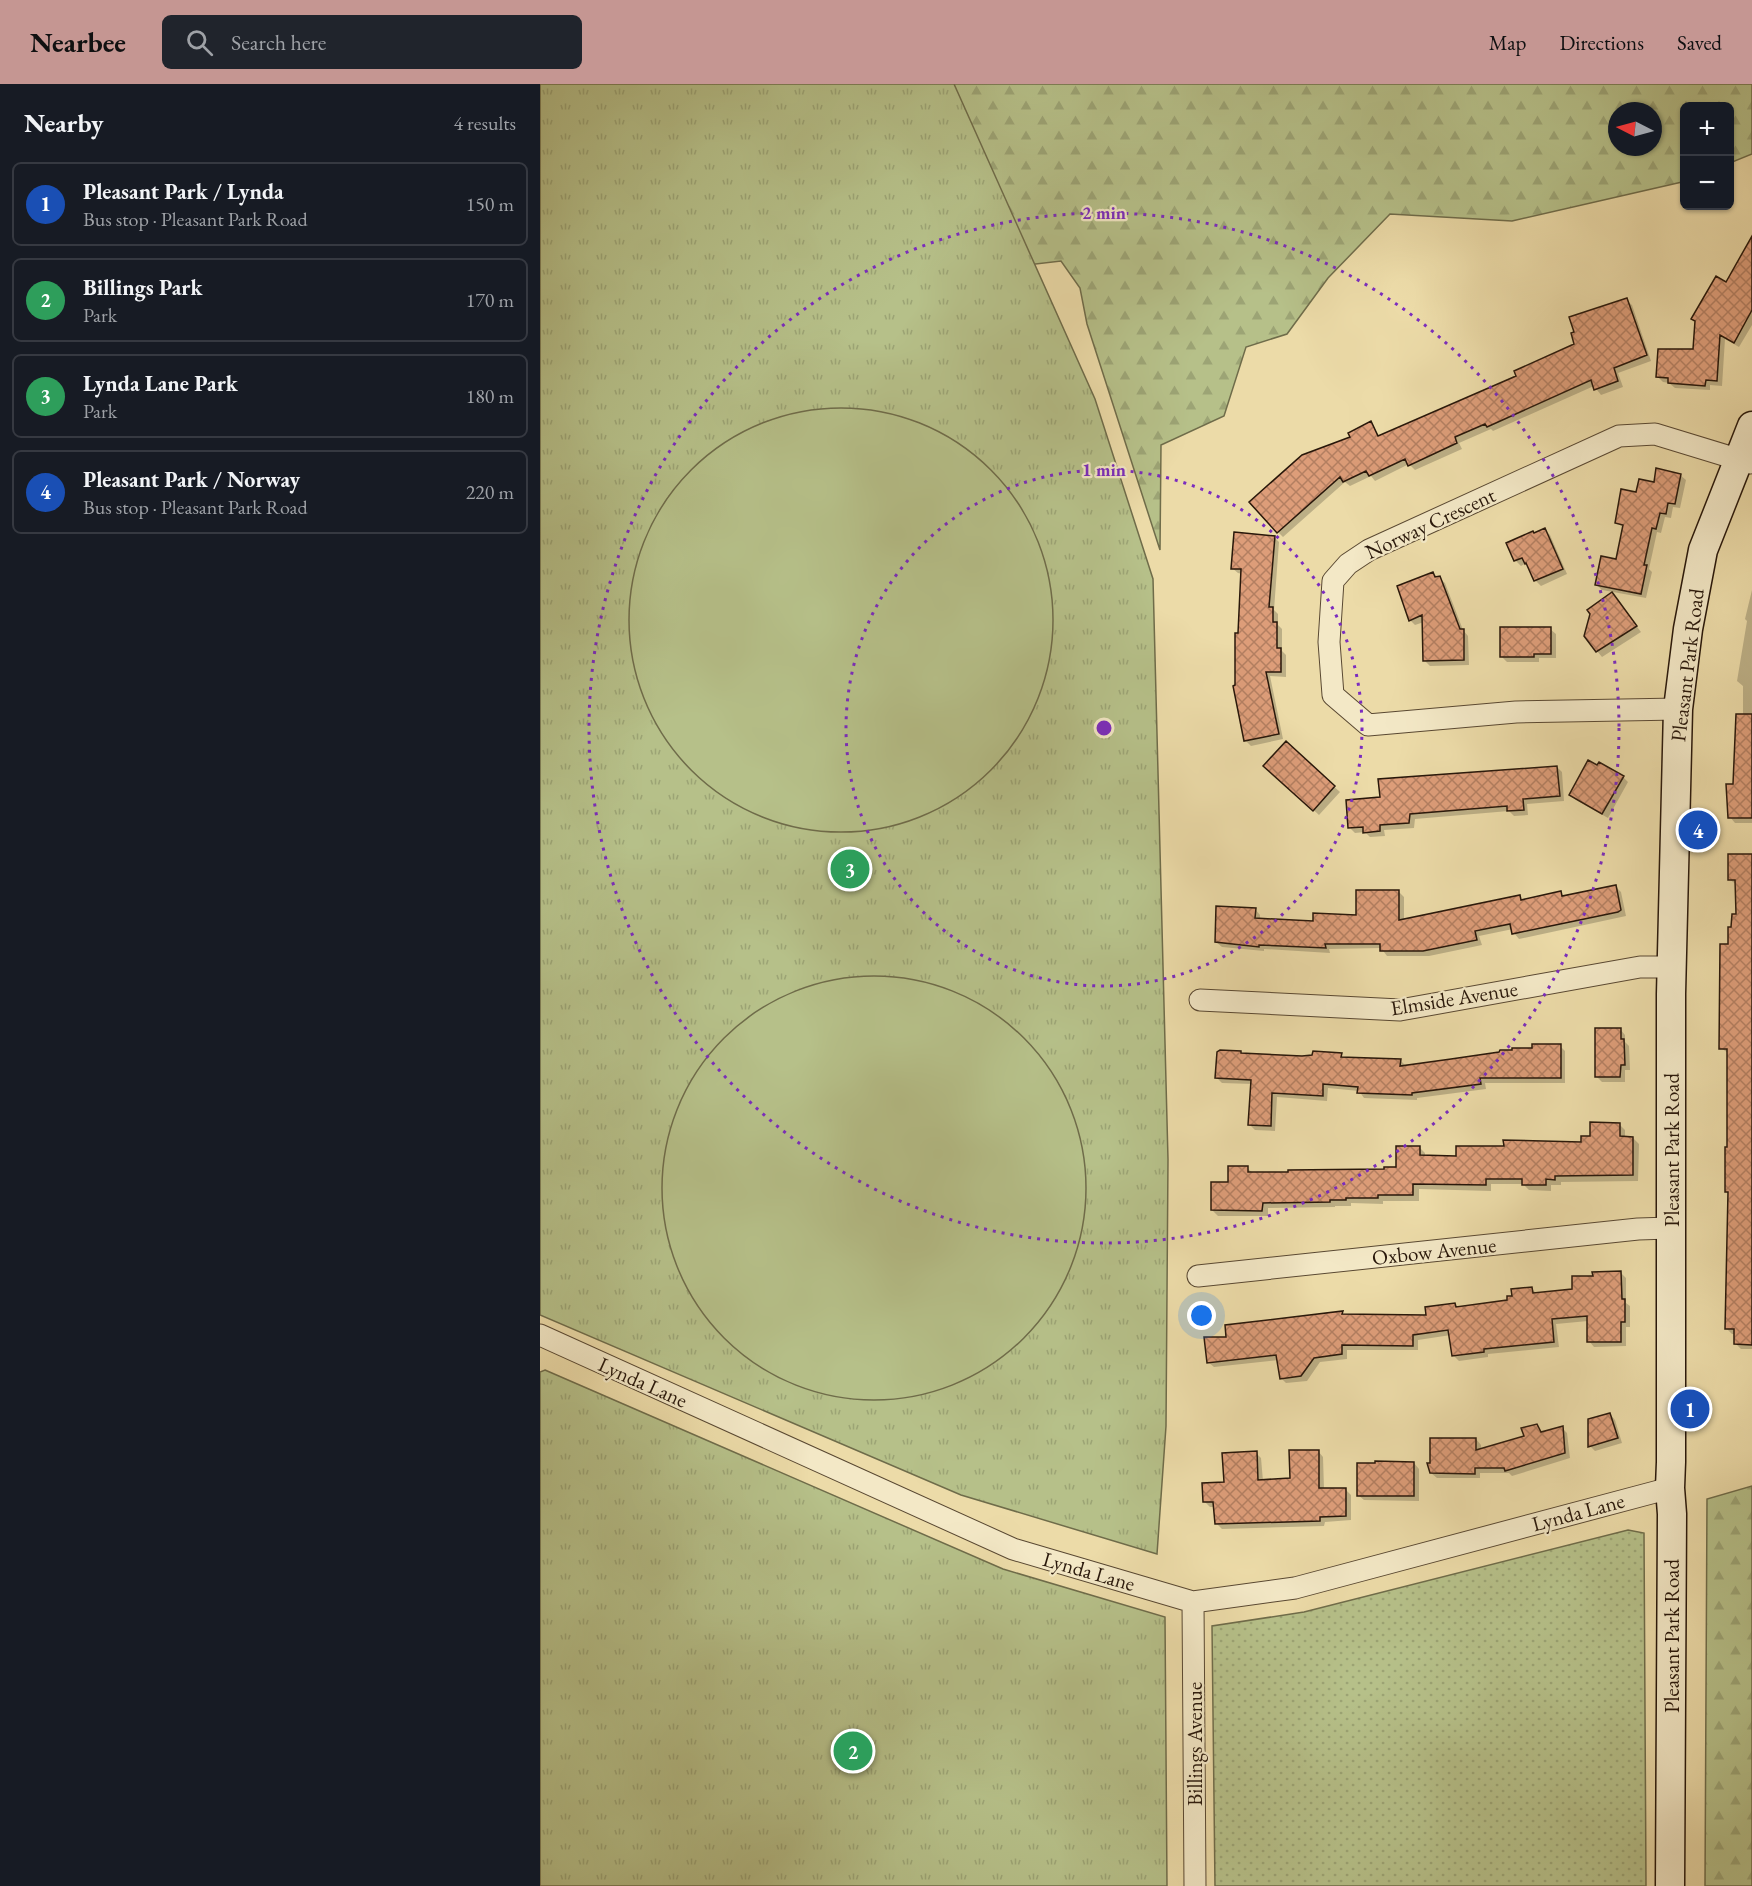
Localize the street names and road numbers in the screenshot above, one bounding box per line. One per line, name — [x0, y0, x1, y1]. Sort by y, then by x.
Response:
street label: Norway Crescent — [1361, 481, 1500, 565]
street label: Pleasant Park Road — [1664, 586, 1710, 743]
street label: Elmside Avenue — [1388, 975, 1520, 1021]
street label: Pleasant Park Road — [1658, 1073, 1685, 1227]
street label: Oxbow Avenue — [1371, 1231, 1497, 1271]
street label: Lynda Lane — [594, 1350, 692, 1414]
street label: Lynda Lane — [1529, 1487, 1627, 1537]
street label: Lynda Lane — [1040, 1545, 1138, 1597]
street label: Pleasant Park Road — [1658, 1559, 1685, 1713]
street label: Billings Avenue — [1181, 1682, 1208, 1806]

